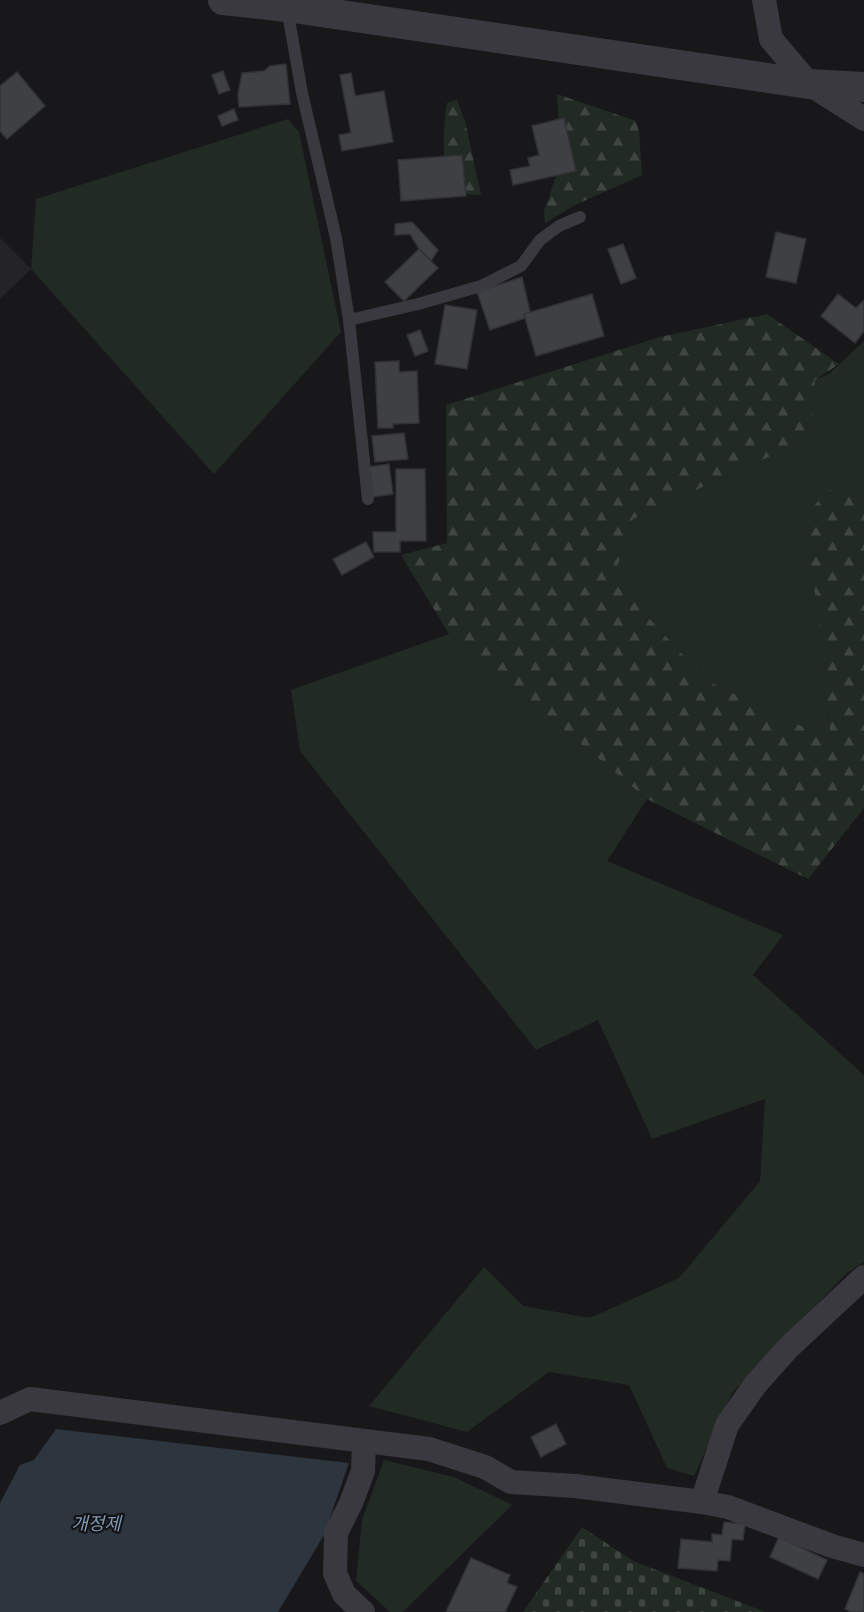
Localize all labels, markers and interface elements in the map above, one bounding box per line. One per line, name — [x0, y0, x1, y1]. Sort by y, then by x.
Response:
water label: 개정제 — [71, 1512, 123, 1534]

